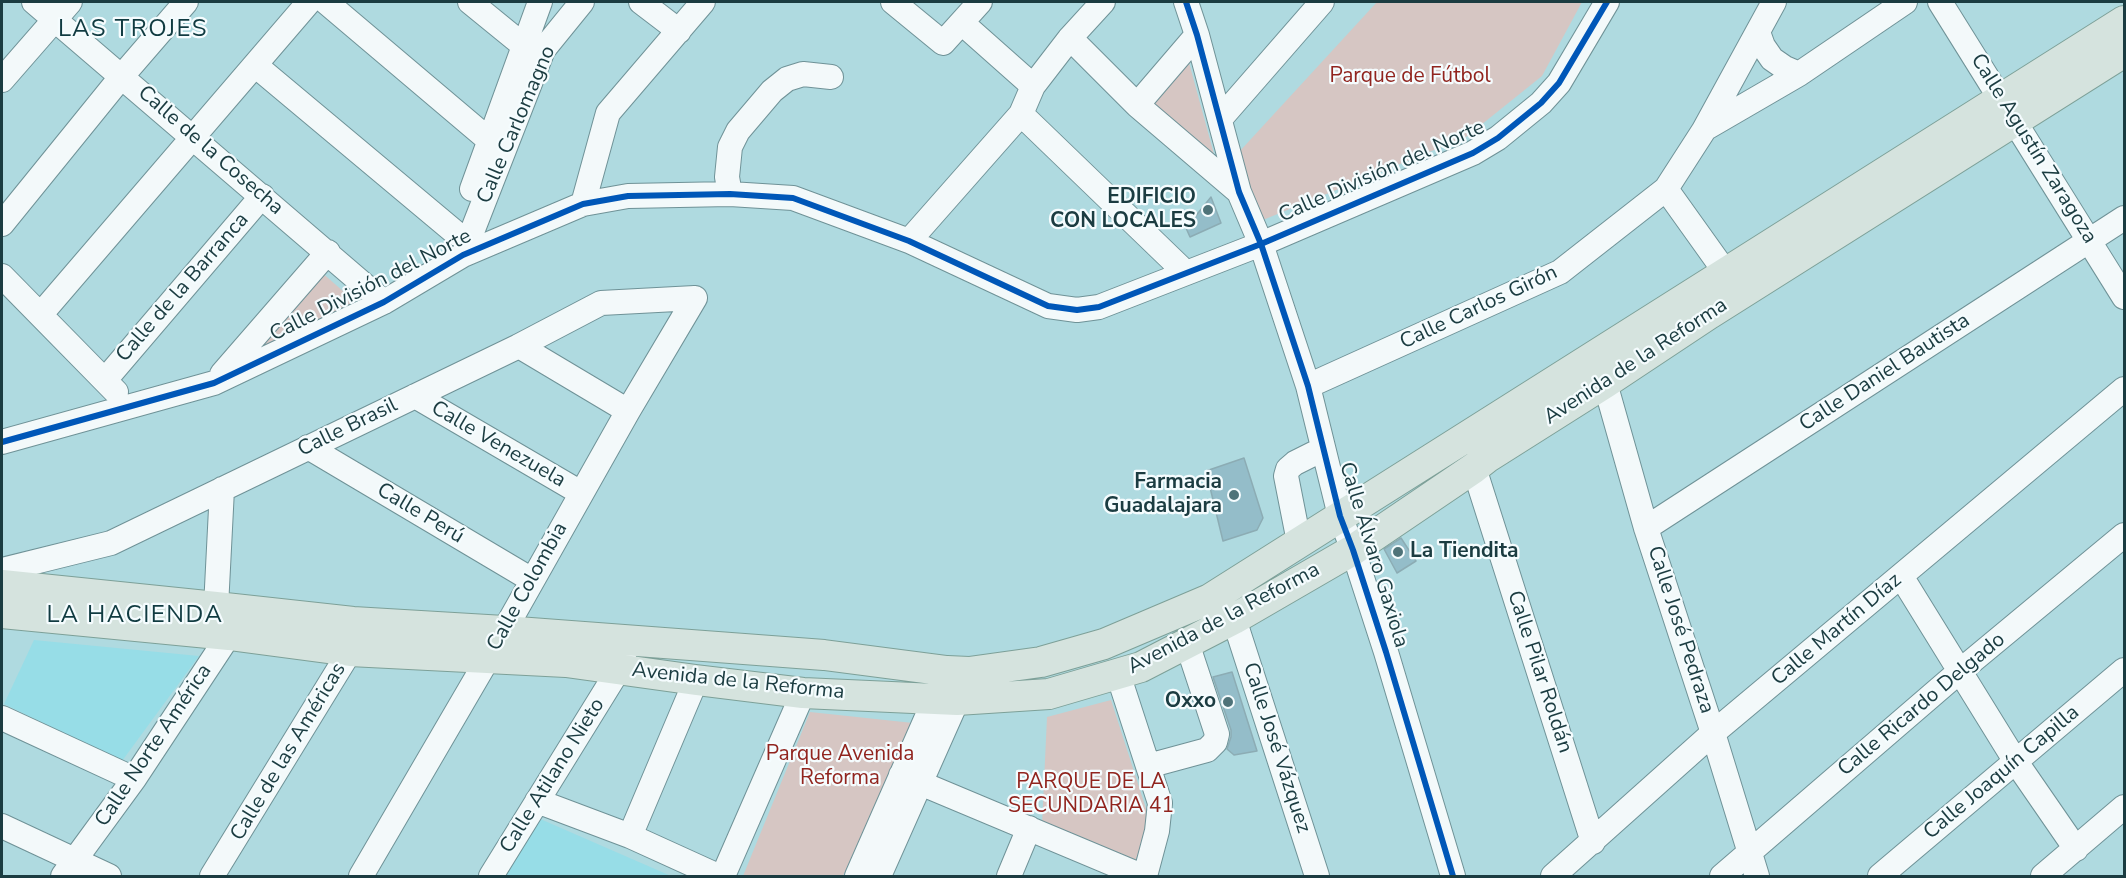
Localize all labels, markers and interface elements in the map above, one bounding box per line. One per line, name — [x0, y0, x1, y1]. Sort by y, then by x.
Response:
district label: LAS TROJES — [58, 16, 208, 44]
street label: Calle Carlomagno — [472, 42, 562, 208]
street label: Calle Agustín Zaragoza — [1964, 49, 2102, 249]
park label: Parque de Fútbol — [1329, 64, 1491, 90]
street label: Calle de la Cosecha — [132, 81, 288, 221]
street label: Calle División del Norte — [1275, 115, 1489, 229]
place label: EDIFICIO CON LOCALES — [1050, 185, 1196, 235]
marker: EDIFICIO CON LOCALES — [1201, 203, 1215, 217]
street label: Calle de la Barranca — [111, 208, 255, 368]
street label: Calle División del Norte — [266, 224, 476, 348]
street label: Calle Carlos Girón — [1396, 261, 1562, 355]
street label: Avenida de la Reforma — [1540, 293, 1732, 431]
street label: Calle Daniel Bautista — [1795, 309, 1975, 437]
street label: Calle Brasil — [294, 393, 402, 463]
street label: Calle Venezuela — [426, 396, 570, 494]
street label: Calle Álvaro Gaxiola — [1333, 459, 1413, 651]
place label: Farmacia Guadalajara — [1104, 470, 1222, 520]
street label: Calle Perú — [372, 478, 468, 550]
marker: Farmacia Guadalajara — [1227, 488, 1241, 502]
street label: Calle Colombia — [482, 518, 574, 656]
place label: La Tiendita — [1410, 539, 1519, 565]
street label: Calle José Pedraza — [1641, 543, 1719, 717]
marker: La Tiendita — [1391, 545, 1405, 559]
street label: Avenida de la Reforma — [1124, 558, 1324, 680]
street label: Calle Martín Díaz — [1767, 568, 1907, 692]
street label: Calle Pilar Roldán — [1501, 588, 1577, 756]
district label: LA HACIENDA — [46, 602, 224, 630]
street label: Calle Ricardo Delgado — [1833, 628, 2011, 782]
street label: Calle de las Américas — [226, 658, 352, 846]
street label: Avenida de la Reforma — [630, 658, 846, 706]
street label: Calle Norte América — [90, 660, 218, 832]
street label: Calle José Vázquez — [1237, 660, 1315, 836]
place label: Oxxo — [1165, 689, 1216, 715]
street label: Calle Atilano Nieto — [495, 694, 611, 858]
marker: Oxxo — [1221, 695, 1235, 709]
street label: Calle Joaquín Capilla — [1919, 701, 2085, 845]
park label: Parque Avenida Reforma — [766, 742, 914, 792]
park label: PARQUE DE LA SECUNDARIA 41 — [1008, 770, 1174, 820]

